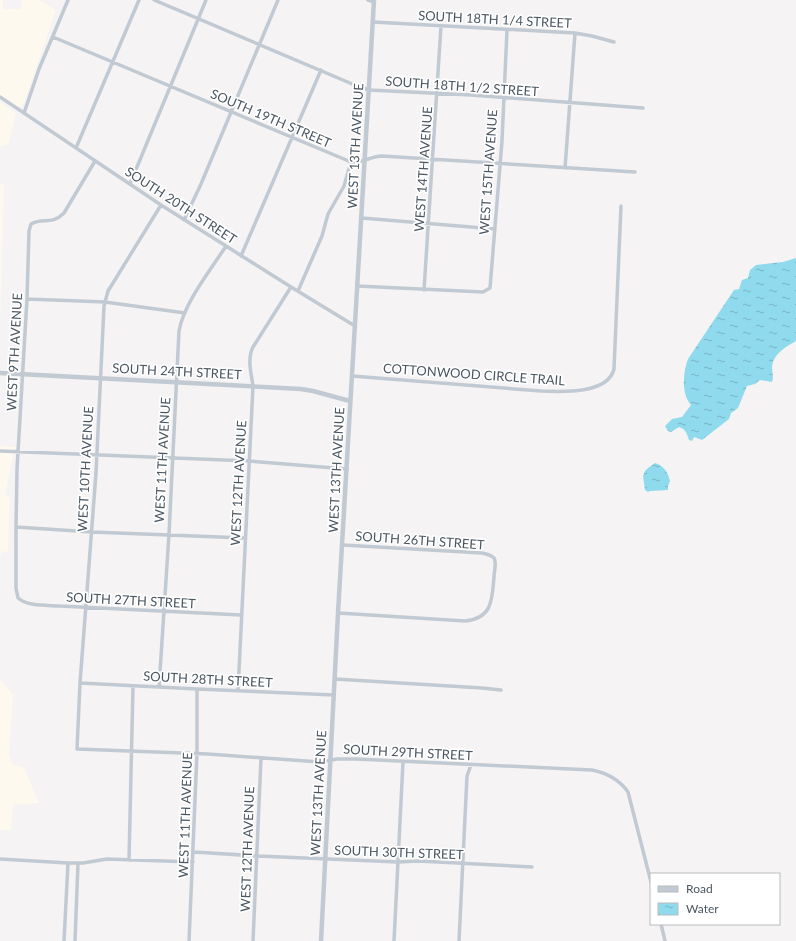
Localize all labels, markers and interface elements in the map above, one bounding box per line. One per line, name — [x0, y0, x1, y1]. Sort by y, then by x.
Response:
street label: SOUTH 18TH 1/4 STREET — [418, 7, 573, 31]
street label: SOUTH 18TH 1/2 STREET — [385, 73, 540, 99]
street label: WEST 13TH AVENUE — [344, 83, 366, 209]
street label: SOUTH 19TH STREET — [208, 85, 334, 151]
street label: WEST 14TH AVENUE — [411, 106, 435, 232]
street label: WEST 15TH AVENUE — [476, 109, 500, 235]
street label: SOUTH 20TH STREET — [122, 163, 240, 247]
street label: WEST 9TH AVENUE — [3, 293, 25, 411]
street label: SOUTH 24TH STREET — [112, 360, 242, 382]
street label: COTTONWOOD CIRCLE TRAIL — [383, 360, 566, 388]
street label: WEST 11TH AVENUE — [151, 397, 173, 523]
street label: WEST 10TH AVENUE — [74, 406, 96, 532]
street label: WEST 13TH AVENUE — [325, 407, 347, 533]
street label: WEST 12TH AVENUE — [227, 420, 249, 546]
street label: SOUTH 26TH STREET — [355, 528, 485, 553]
street label: SOUTH 27TH STREET — [66, 589, 196, 611]
street label: SOUTH 28TH STREET — [143, 668, 273, 690]
street label: WEST 13TH AVENUE — [307, 730, 329, 856]
street label: SOUTH 29TH STREET — [343, 741, 473, 763]
street label: WEST 11TH AVENUE — [175, 752, 195, 878]
street label: WEST 12TH AVENUE — [237, 786, 257, 912]
street label: SOUTH 30TH STREET — [334, 842, 464, 862]
legend — [650, 873, 780, 925]
text: Road — [686, 881, 713, 896]
text: Water — [686, 901, 719, 916]

